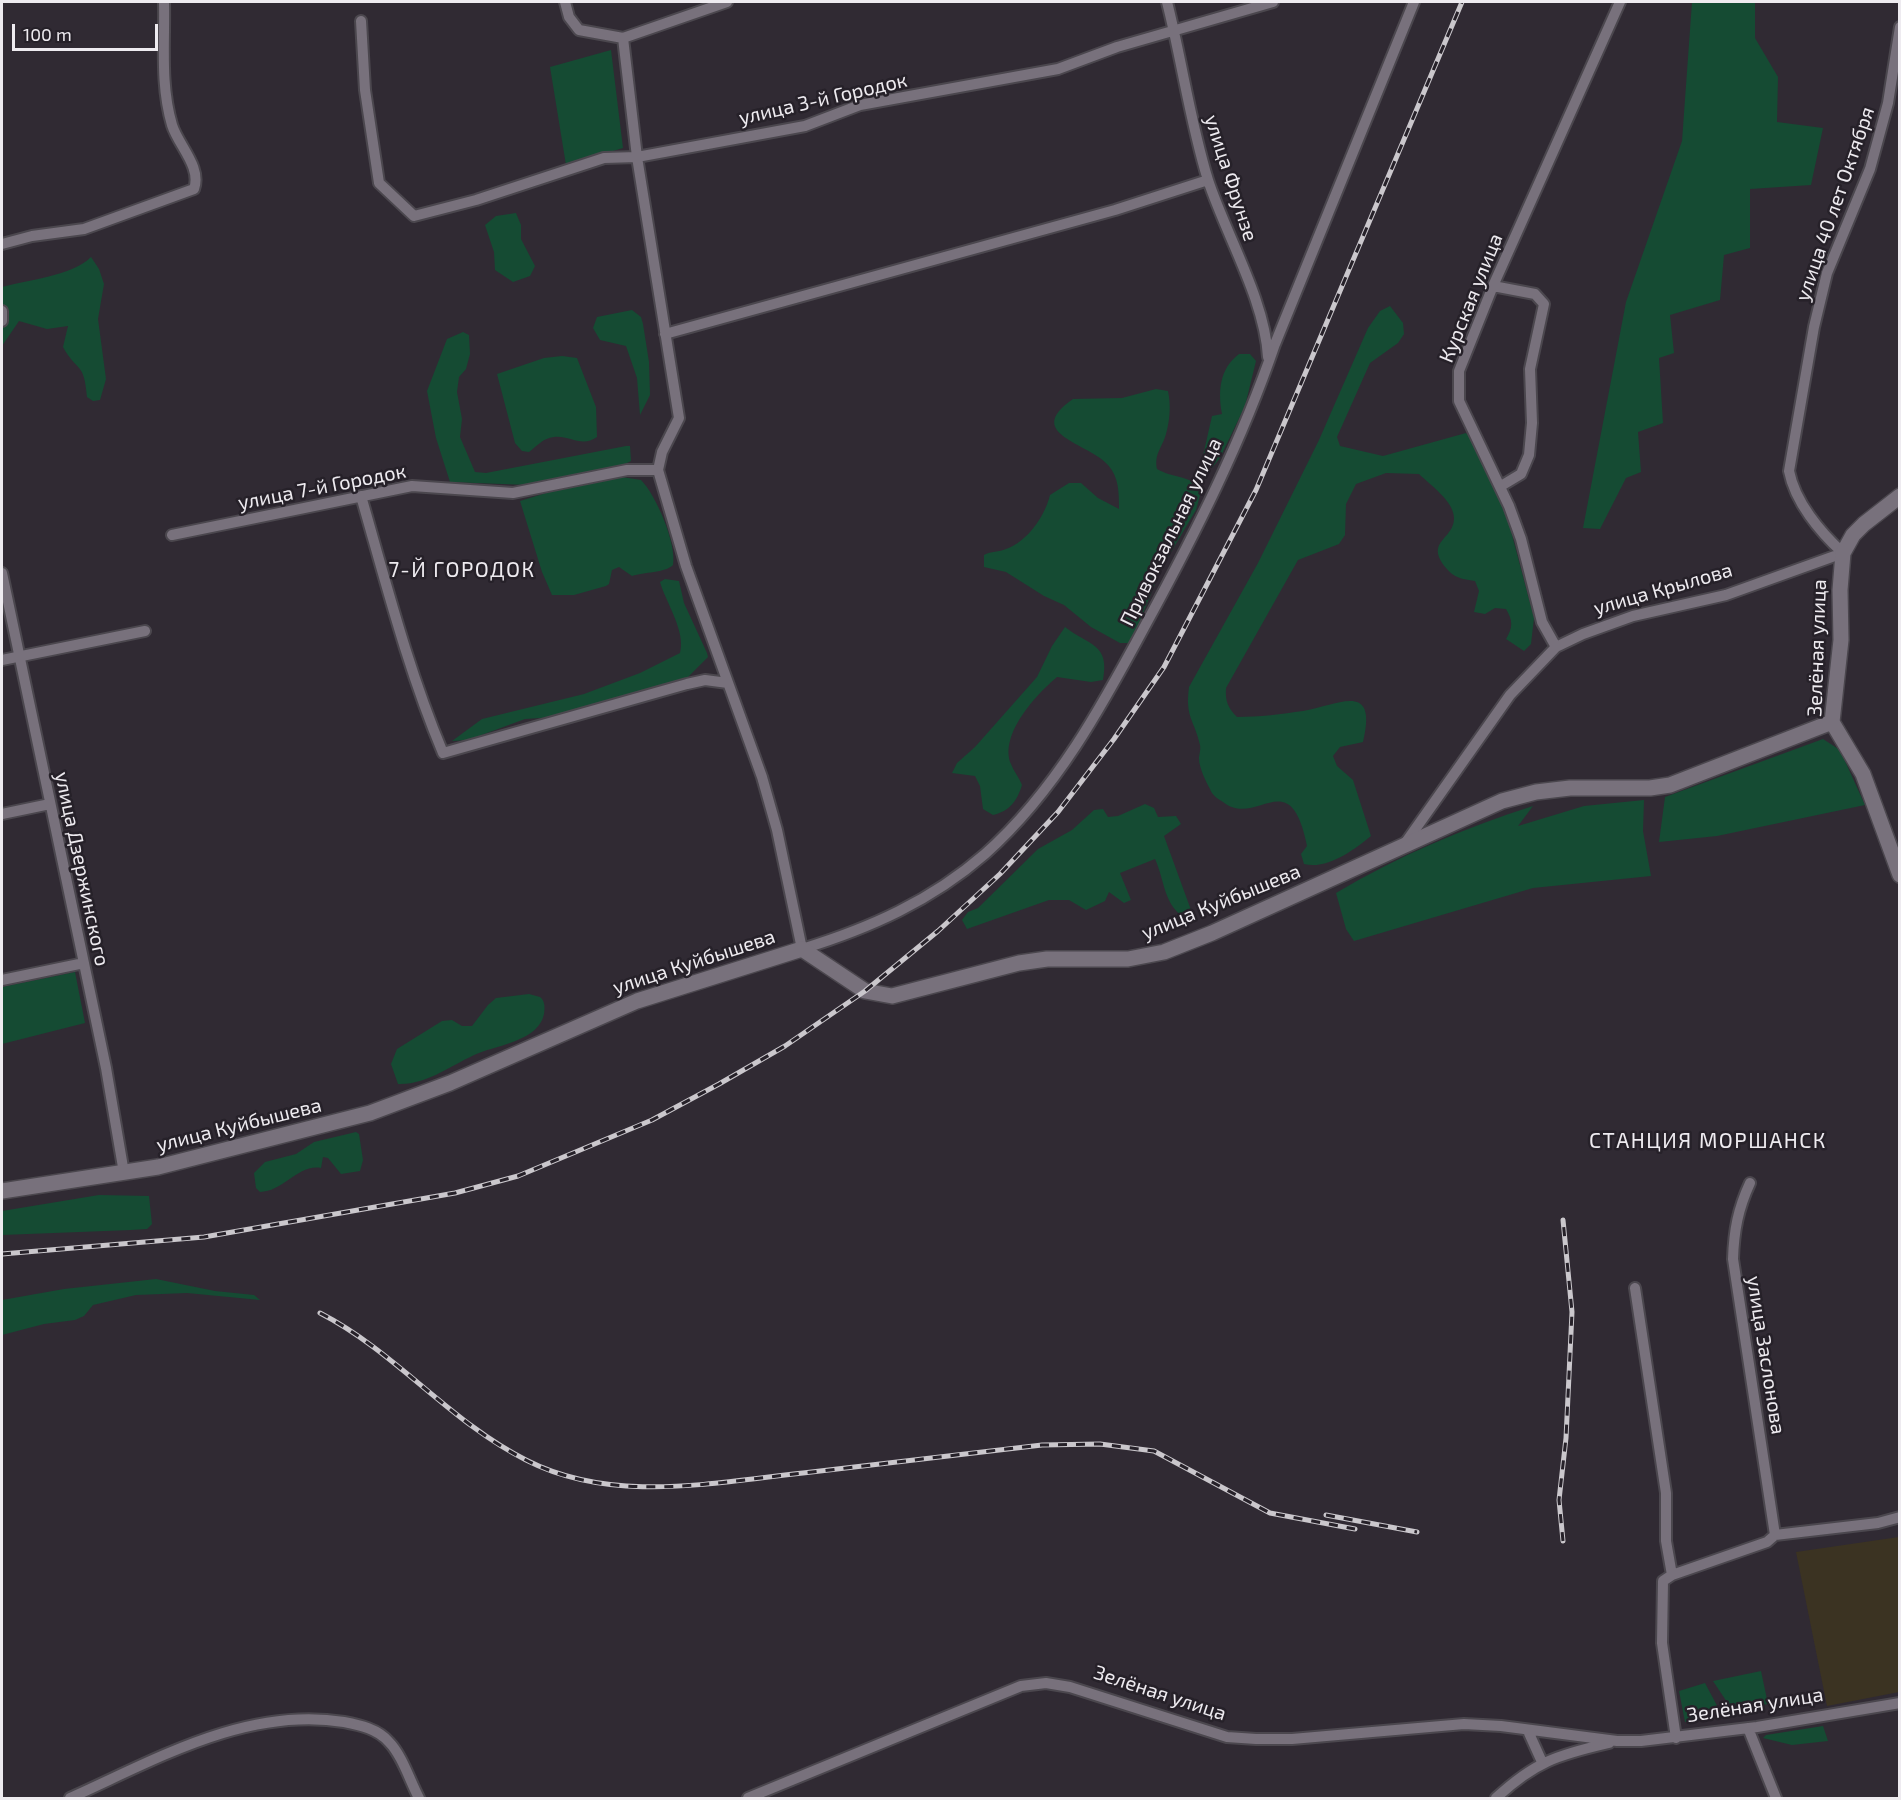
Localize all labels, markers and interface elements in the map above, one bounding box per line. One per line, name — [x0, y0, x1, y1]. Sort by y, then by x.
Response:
scale bar — [15, 12, 160, 50]
text: 100 m — [23, 23, 72, 45]
street label: улица 3-й Городок — [737, 68, 909, 130]
street label: улица 40 лет Октября — [1790, 104, 1880, 304]
street label: улица Фрунзе — [1199, 112, 1263, 244]
street label: Курская улица — [1434, 230, 1508, 366]
street label: Привокзальная улица — [1115, 434, 1227, 630]
street label: улица 7-й Городок — [236, 459, 408, 515]
district label: 7-Й ГОРОДОК — [388, 557, 536, 583]
street label: улица Крылова — [1591, 558, 1735, 620]
street label: Зелёная улица — [1803, 579, 1831, 717]
street label: улица Дзержинского — [50, 770, 114, 968]
street label: улица Куйбышева — [1138, 859, 1304, 945]
street label: улица Куйбышева — [610, 924, 778, 1000]
street label: улица Куйбышева — [154, 1093, 324, 1157]
district label: СТАНЦИЯ МОРШАНСК — [1589, 1128, 1827, 1154]
street label: улица Заслонова — [1742, 1274, 1790, 1436]
street label: Зелёная улица — [1091, 1660, 1229, 1726]
street label: Зелёная улица — [1685, 1682, 1825, 1728]

